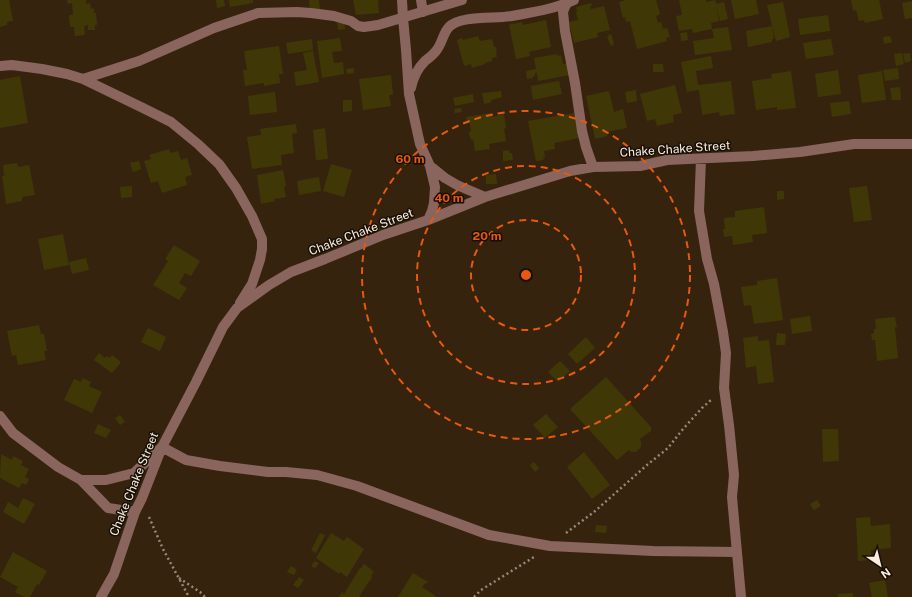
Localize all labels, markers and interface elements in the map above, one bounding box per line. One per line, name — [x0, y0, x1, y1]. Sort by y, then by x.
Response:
street label: Chake Chake Street — [619, 138, 731, 160]
text: 60 m — [395, 152, 425, 166]
text: 40 m — [434, 191, 464, 205]
street label: Chake Chake Street — [307, 205, 416, 258]
text: 20 m — [473, 229, 502, 243]
centre of rings — [519, 268, 533, 282]
street label: Chake Chake Street — [107, 430, 161, 538]
north arrow — [860, 545, 900, 585]
text: N — [879, 566, 893, 581]

